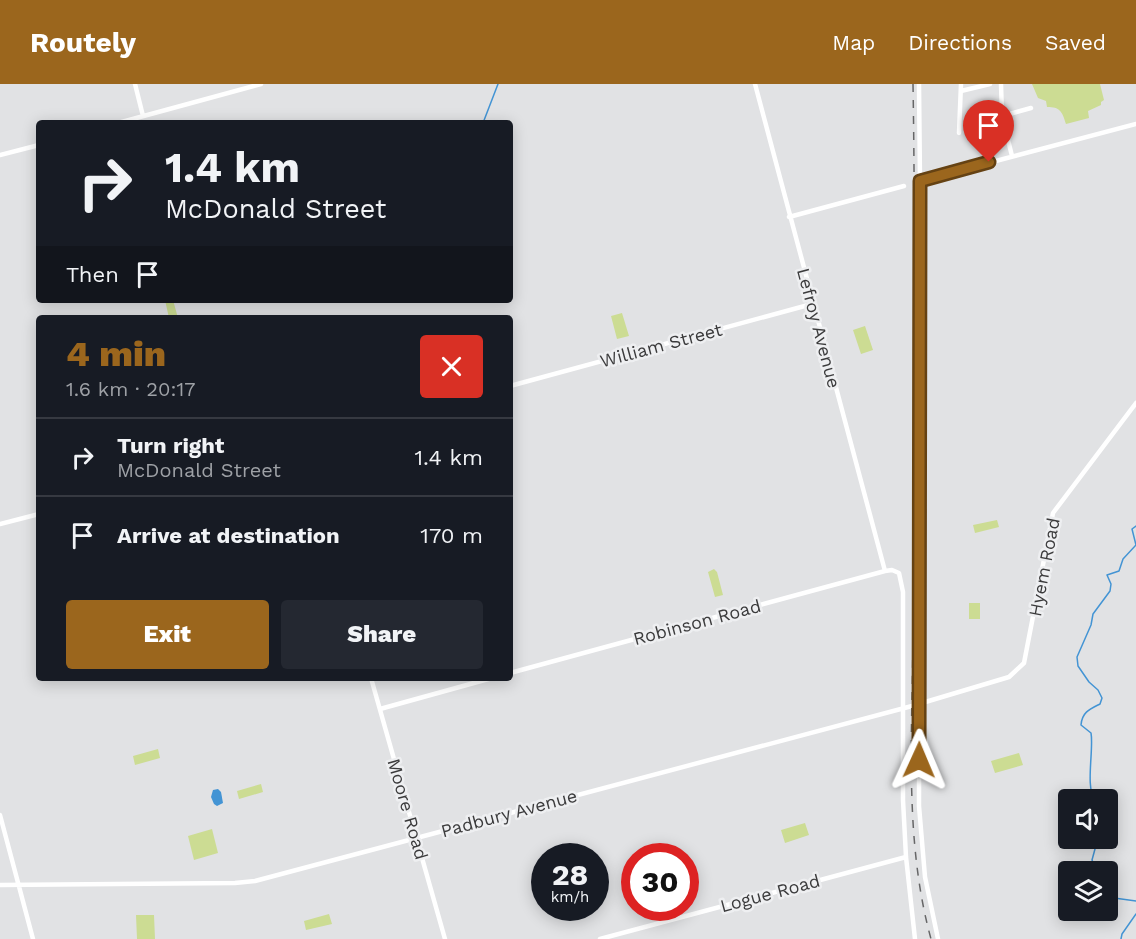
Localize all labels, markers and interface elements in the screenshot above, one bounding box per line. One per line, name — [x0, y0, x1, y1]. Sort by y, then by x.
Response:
text: Routely — [30, 26, 136, 59]
text: Map — [832, 30, 875, 55]
text: Directions — [908, 30, 1012, 55]
text: Saved — [1045, 30, 1106, 55]
pin — [963, 100, 1014, 162]
icon: arrive — [972, 109, 1005, 142]
text: 1.4 km — [165, 143, 300, 192]
icon: right — [66, 144, 144, 222]
text: McDonald Street — [165, 193, 386, 225]
icon: arrive — [131, 258, 164, 291]
text: Then — [66, 262, 119, 287]
street label: Lefroy Avenue — [793, 266, 845, 390]
street label: William Street — [598, 318, 725, 371]
text: 4 min — [66, 333, 166, 375]
button: close — [420, 335, 483, 398]
text: 1.6 km · 20:17 — [66, 377, 195, 401]
text: Turn right — [117, 433, 224, 458]
icon: right — [66, 441, 99, 474]
text: 1.4 km — [414, 445, 483, 470]
text: McDonald Street — [117, 458, 281, 482]
street label: Hyem Road — [1024, 516, 1064, 618]
icon: arrive — [66, 519, 99, 552]
text: Arrive at destination — [117, 523, 340, 548]
text: 170 m — [420, 523, 483, 548]
street label: Robinson Road — [631, 595, 763, 649]
button: Exit — [66, 600, 269, 669]
button: Share — [281, 600, 483, 669]
position arrow — [887, 728, 951, 792]
street label: Moore Road — [384, 756, 432, 862]
street label: Padbury Avenue — [439, 785, 579, 841]
map controls — [1058, 789, 1118, 921]
button: sound — [1058, 789, 1118, 849]
speed limit sign: 30 — [621, 843, 699, 921]
text: 28 — [552, 857, 588, 892]
button: layers — [1058, 861, 1118, 921]
street label: Logue Road — [718, 870, 822, 916]
text: km/h — [551, 888, 589, 906]

